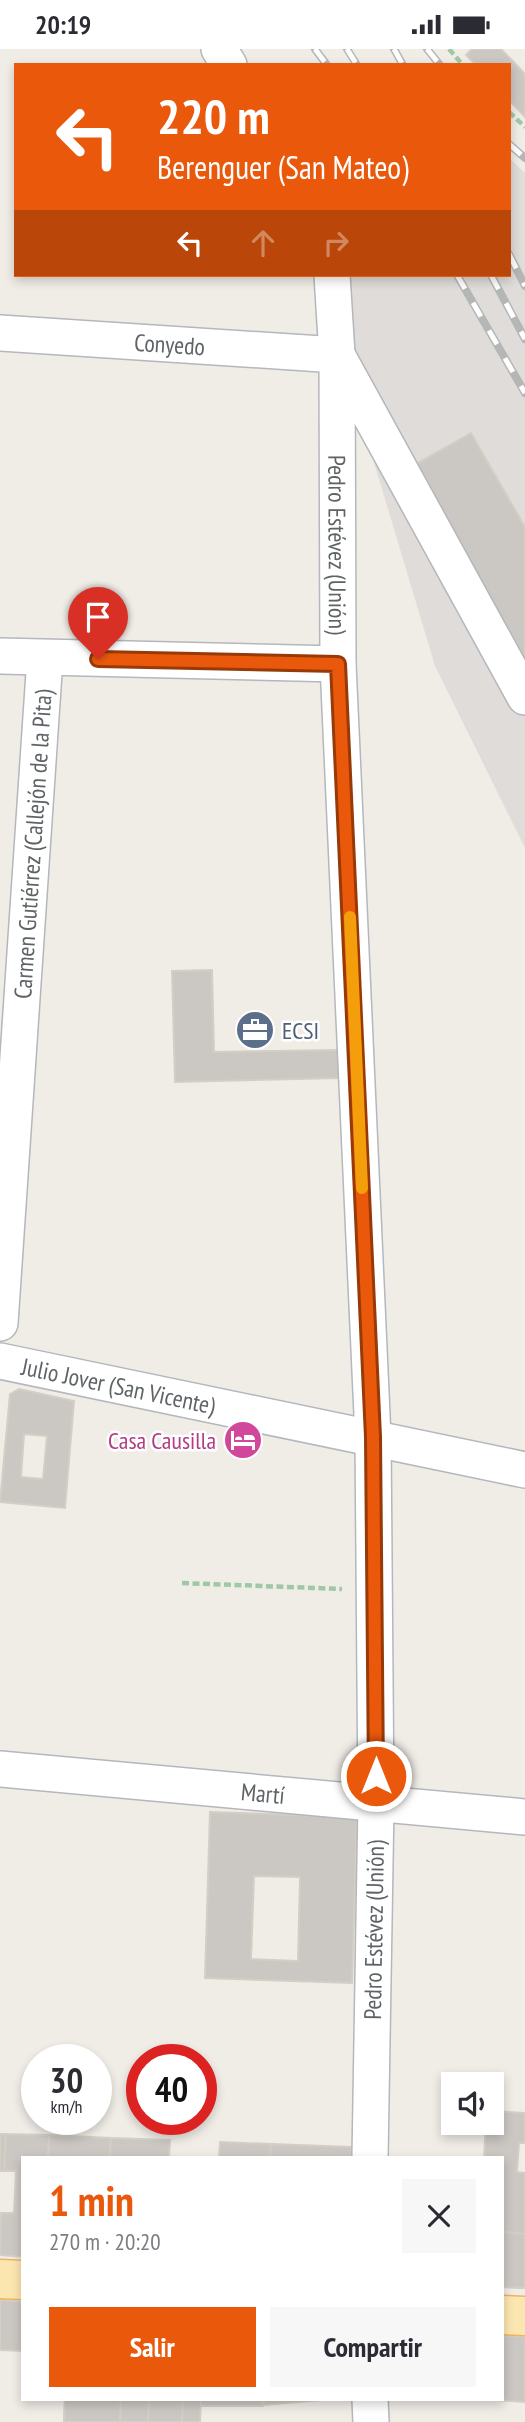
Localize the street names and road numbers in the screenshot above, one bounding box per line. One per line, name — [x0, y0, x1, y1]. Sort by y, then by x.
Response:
street label: Conyedo — [133, 326, 206, 362]
street label: Pedro Estévez (Unión) — [322, 455, 353, 635]
street label: Carmen Gutiérrez (Callejón de la Pita) — [6, 688, 58, 1000]
street label: Julio Jover (San Vicente) — [18, 1350, 218, 1421]
street label: Martí — [240, 1776, 286, 1810]
street label: Pedro Estévez (Unión) — [357, 1840, 391, 2020]

